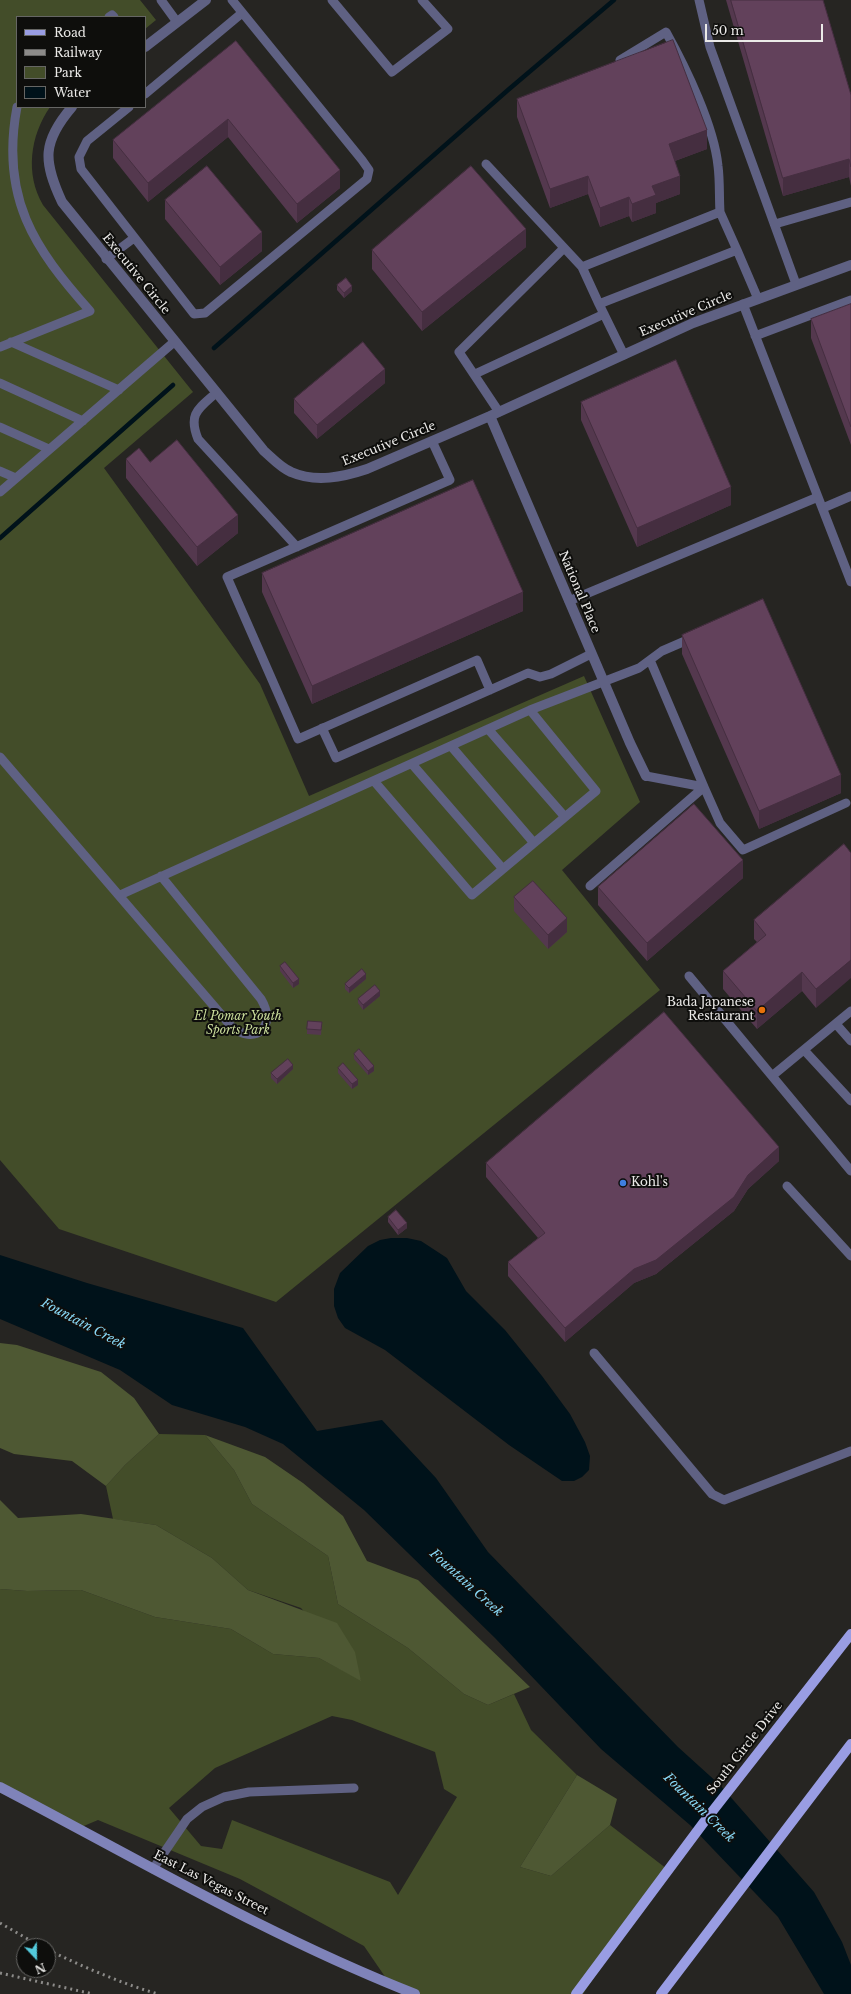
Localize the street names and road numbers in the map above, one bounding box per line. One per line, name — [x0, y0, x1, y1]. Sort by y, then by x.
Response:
street label: Executive Circle — [99, 231, 173, 317]
street label: Executive Circle — [637, 288, 735, 340]
street label: Executive Circle — [340, 419, 438, 469]
street label: National Place — [555, 549, 603, 635]
street label: South Circle Drive — [704, 1699, 786, 1797]
street label: East Las Vegas Street — [151, 1848, 271, 1918]

